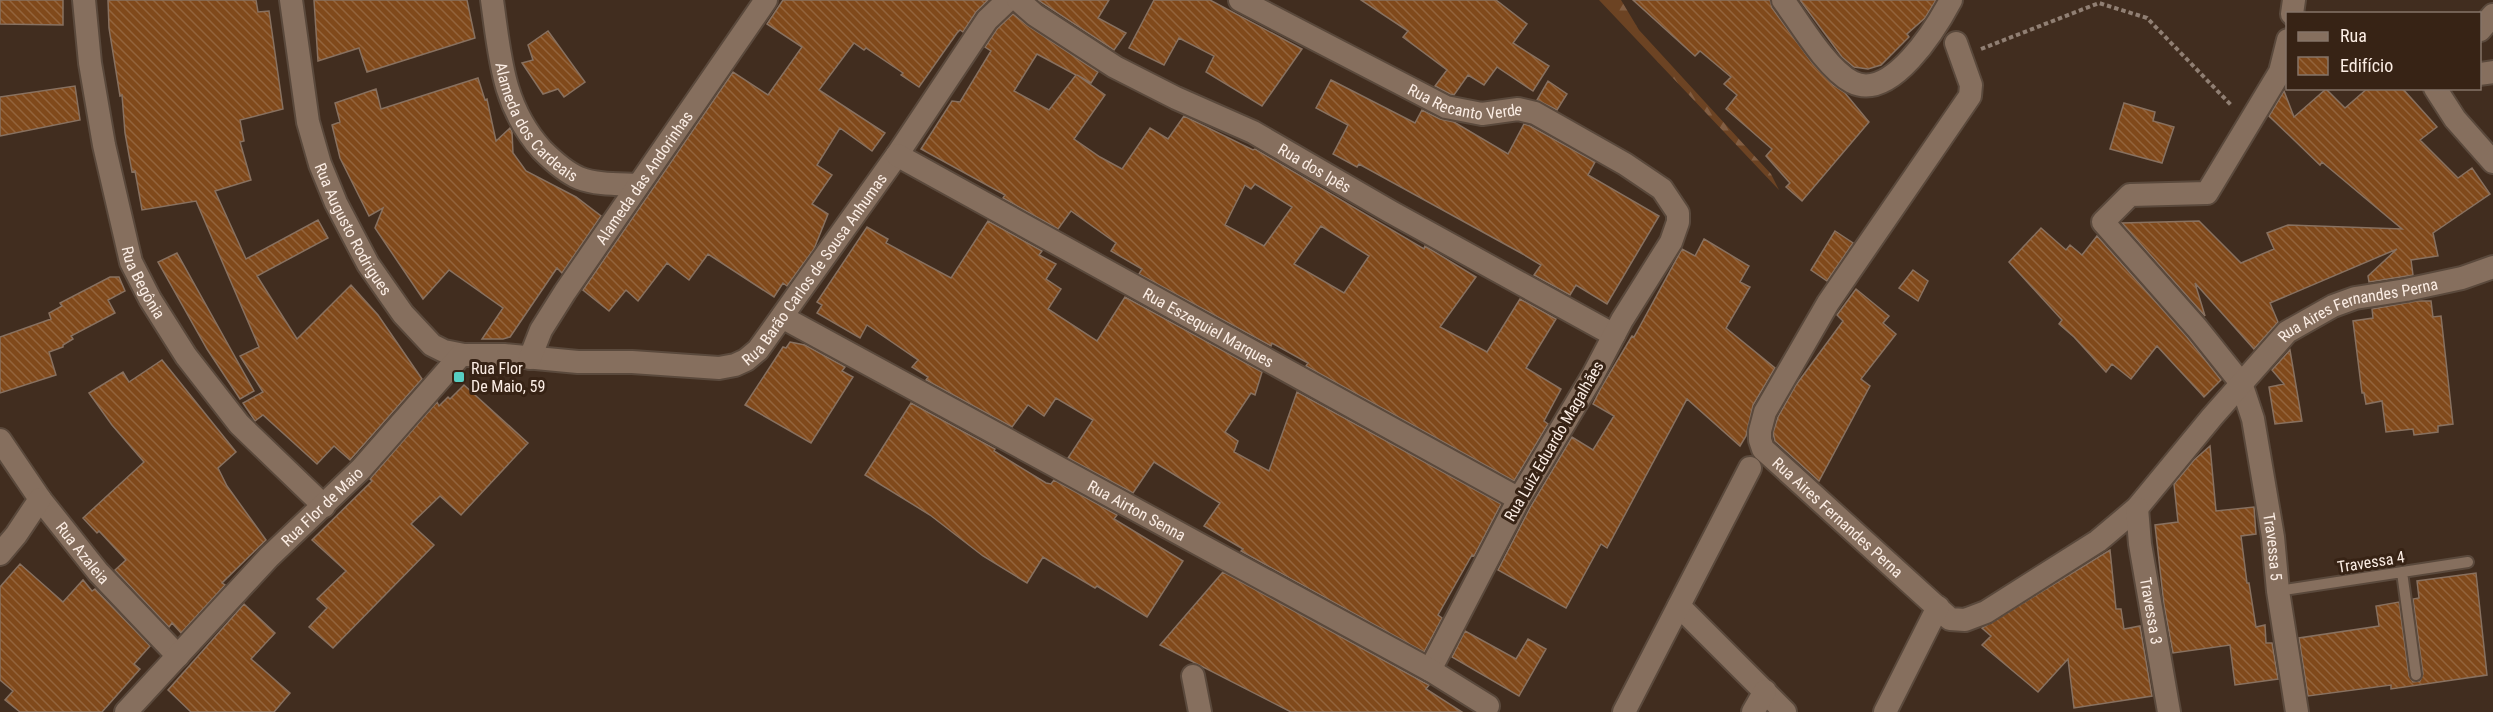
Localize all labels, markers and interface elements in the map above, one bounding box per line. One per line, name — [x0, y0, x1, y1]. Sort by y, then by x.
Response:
legend — [2286, 12, 2481, 90]
text: Rua — [2340, 25, 2367, 46]
text: Edifício — [2340, 55, 2393, 76]
street label: Alameda dos Cardeais — [492, 60, 581, 185]
street label: Rua Recanto Verde — [1405, 79, 1524, 123]
street label: Alameda das Andorinhas — [591, 107, 696, 248]
street label: Rua dos Ipês — [1275, 139, 1355, 196]
street label: Rua Augusto Rodrigues — [311, 160, 396, 299]
street label: Rua Barão Carlos de Sousa Anhumas — [738, 169, 891, 369]
street label: Rua Begônia — [118, 244, 169, 322]
street label: Rua Aires Fernandes Perna — [2273, 274, 2439, 346]
street label: Rua Eszequiel Marques — [1140, 284, 1277, 371]
street label: Rua Luiz Eduardo Magalhães — [1500, 358, 1608, 524]
place label: Rua Flor De Maio, 59 — [471, 359, 545, 396]
marker: Rua Flor De Maio, 59 — [452, 370, 466, 384]
street label: Rua Aires Fernandes Perna — [1769, 453, 1907, 581]
street label: Rua Flor de Maio — [277, 463, 367, 550]
street label: Rua Airton Senna — [1084, 476, 1189, 545]
street label: Travessa 5 — [2260, 512, 2286, 582]
street label: Rua Azaleia — [52, 518, 114, 588]
street label: Travessa 4 — [2336, 547, 2406, 577]
street label: Travessa 3 — [2136, 576, 2167, 646]

